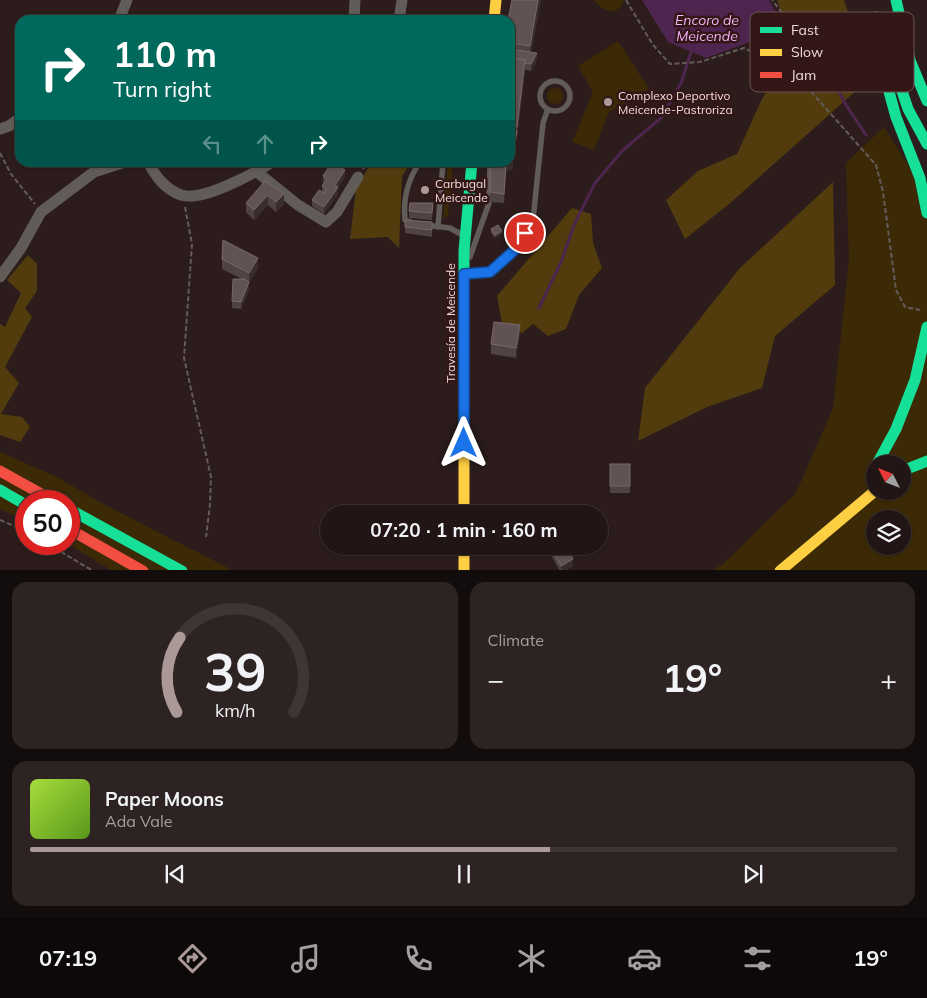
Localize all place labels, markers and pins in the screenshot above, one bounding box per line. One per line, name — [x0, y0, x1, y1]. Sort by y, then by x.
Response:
place label: Complexo Deportivo Meicende-Pastroriza — [618, 88, 733, 117]
marker: Complexo Deportivo Meicende-Pastroriza — [602, 96, 614, 108]
place label: Carbugal Meicende — [435, 176, 488, 205]
marker: Carbugal Meicende — [419, 184, 431, 196]
pin — [504, 212, 546, 254]

